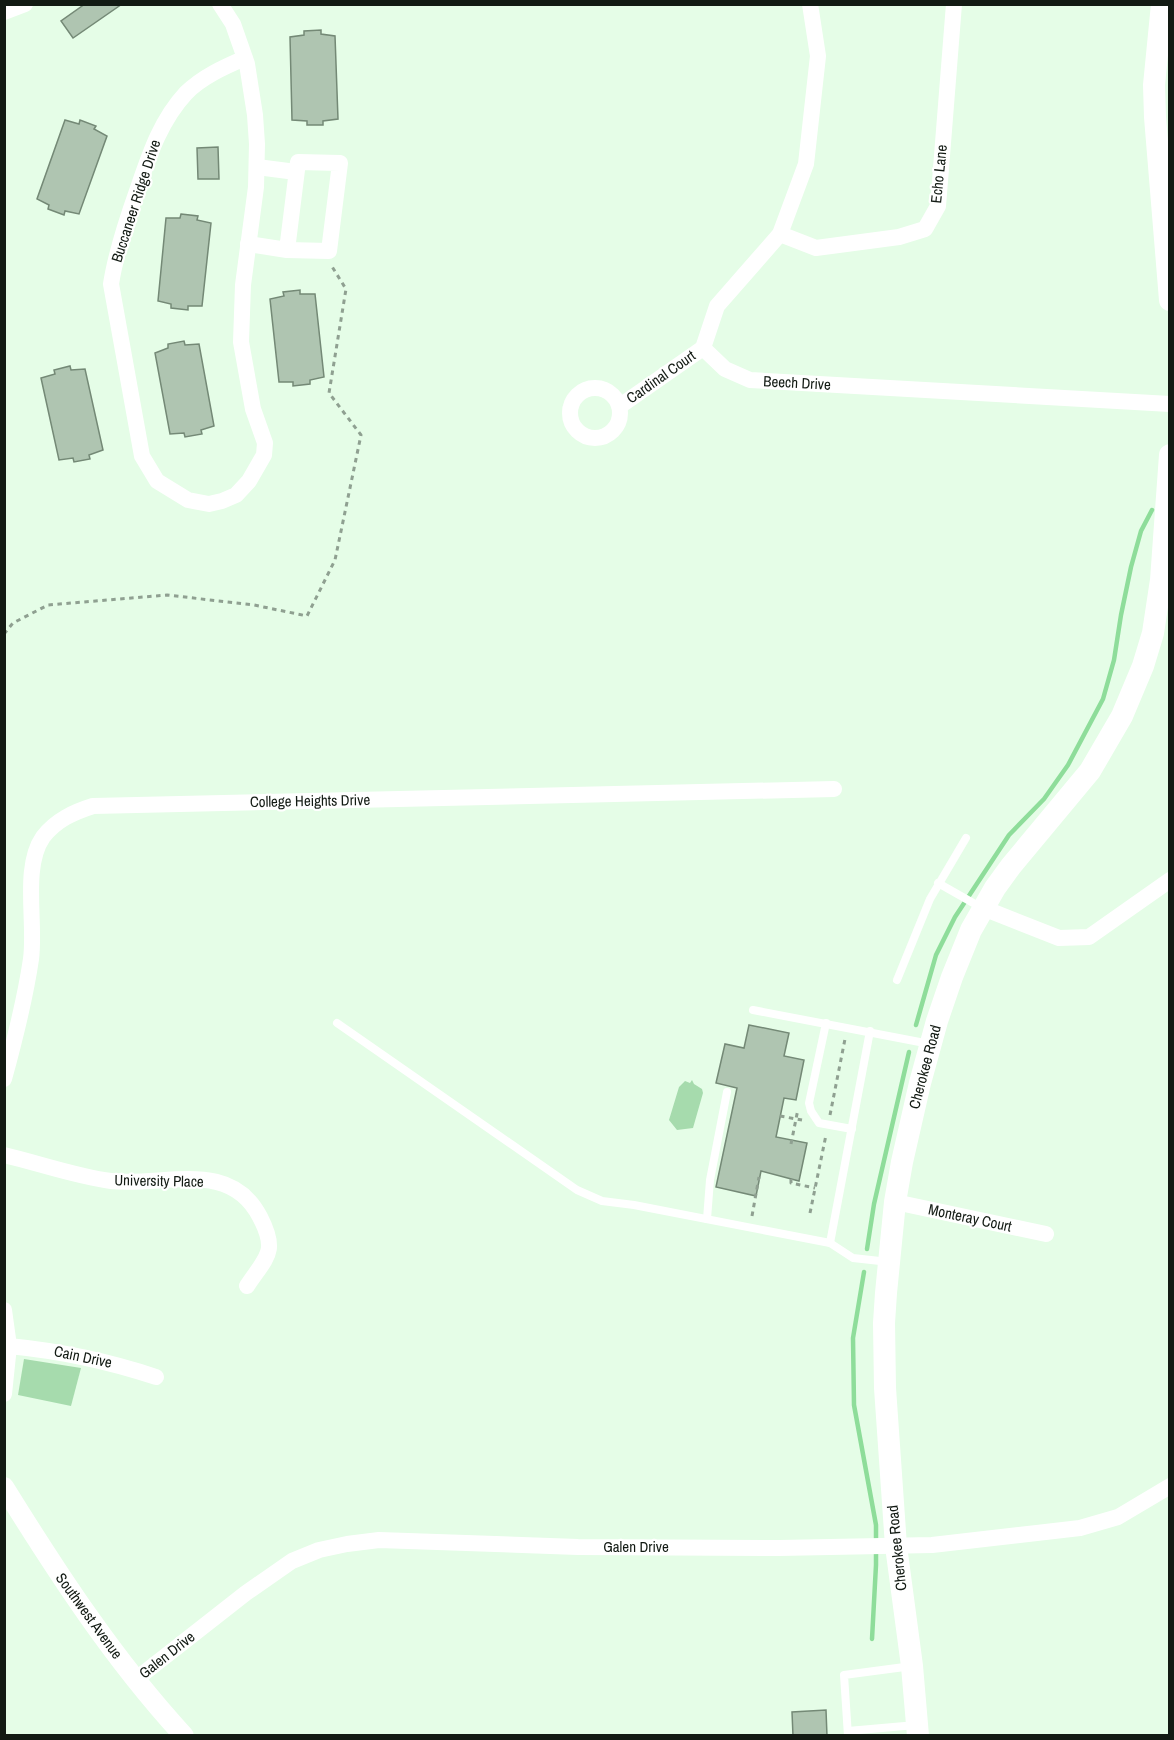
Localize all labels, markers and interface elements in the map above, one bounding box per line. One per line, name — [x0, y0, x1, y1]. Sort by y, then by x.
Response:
street label: Buccaneer Ridge Drive — [106, 137, 165, 265]
street label: Echo Lane — [925, 143, 952, 204]
street label: Cardinal Court — [622, 345, 700, 408]
street label: Beech Drive — [763, 370, 832, 395]
street label: College Heights Drive — [250, 789, 370, 812]
street label: Cherokee Road — [903, 1023, 946, 1111]
street label: University Place — [114, 1169, 204, 1192]
street label: Monteray Court — [926, 1198, 1014, 1237]
street label: Cain Drive — [52, 1340, 114, 1373]
street label: Cherokee Road — [882, 1504, 911, 1592]
street label: Galen Drive — [603, 1536, 669, 1557]
street label: Southwest Avenue — [51, 1568, 128, 1663]
street label: Galen Drive — [134, 1626, 199, 1683]

